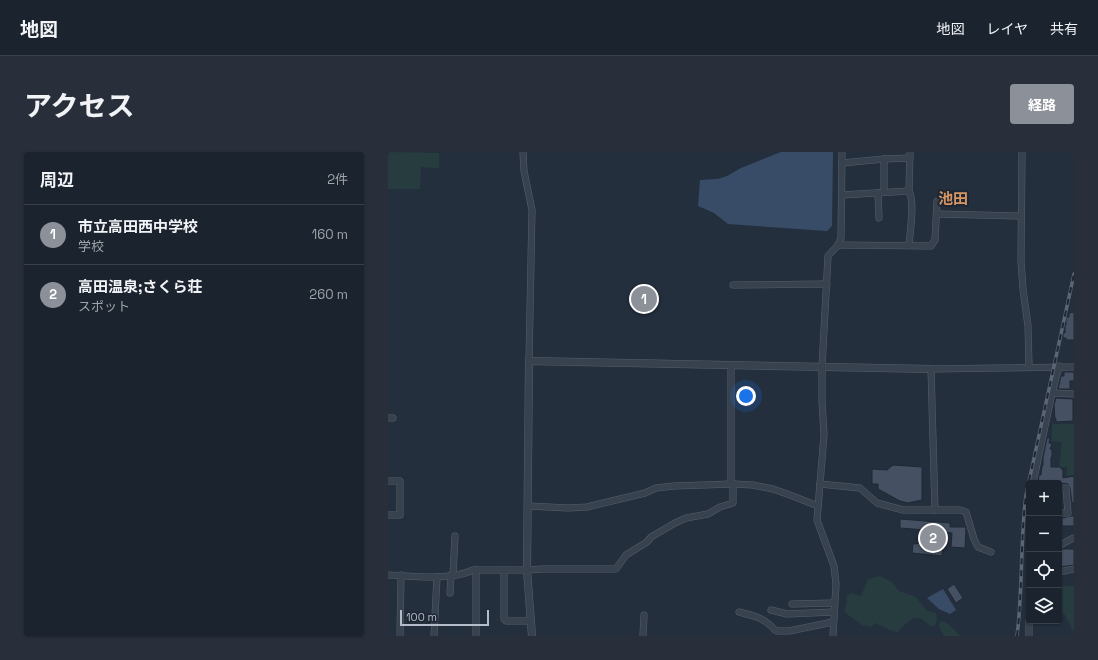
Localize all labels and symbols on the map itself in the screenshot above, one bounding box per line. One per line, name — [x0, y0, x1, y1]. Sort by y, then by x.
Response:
district label: 池田 — [938, 189, 968, 208]
pin: 1 — [631, 284, 657, 314]
your location — [736, 386, 756, 406]
pin: 2 — [920, 523, 946, 553]
scale bar — [400, 608, 489, 627]

